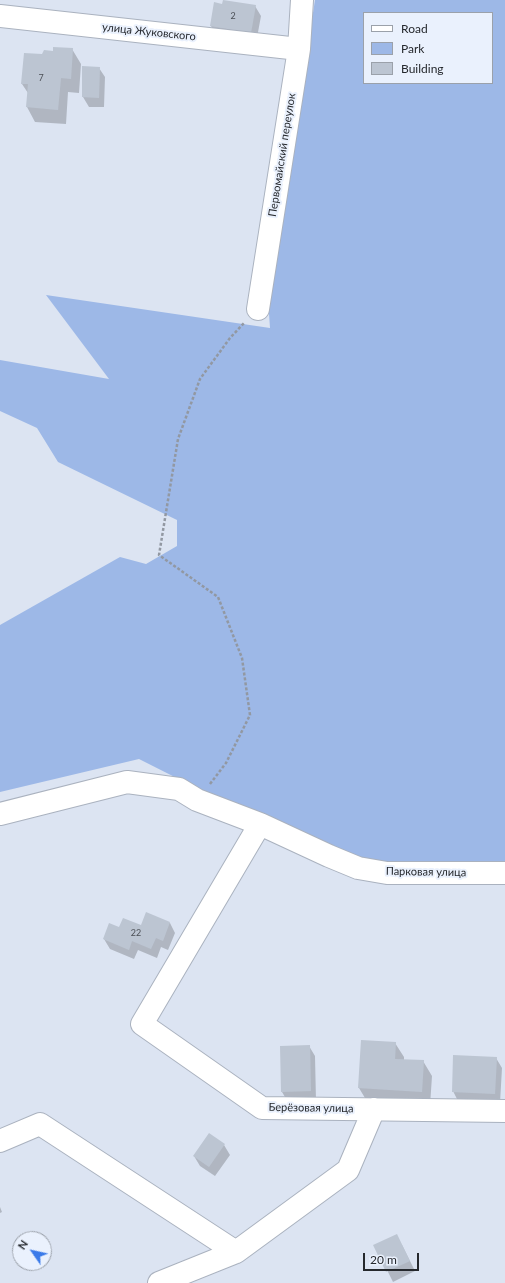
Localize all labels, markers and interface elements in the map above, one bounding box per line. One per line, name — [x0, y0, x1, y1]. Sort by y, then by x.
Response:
house number: 2 — [230, 11, 236, 21]
legend — [363, 12, 493, 84]
street label: улица Жуковского — [102, 21, 196, 43]
text: Road — [401, 21, 428, 36]
text: Park — [401, 41, 424, 56]
text: Building — [401, 61, 444, 76]
house number: 7 — [38, 73, 44, 83]
street label: Первомайский переулок — [266, 92, 298, 218]
street label: Парковая улица — [386, 865, 466, 879]
house number: 22 — [131, 928, 141, 938]
street label: Берёзовая улица — [268, 1101, 354, 1115]
north arrow — [12, 1231, 52, 1271]
text: N — [15, 1237, 30, 1252]
scale bar — [365, 1245, 421, 1271]
text: 20 m — [370, 1252, 397, 1267]

